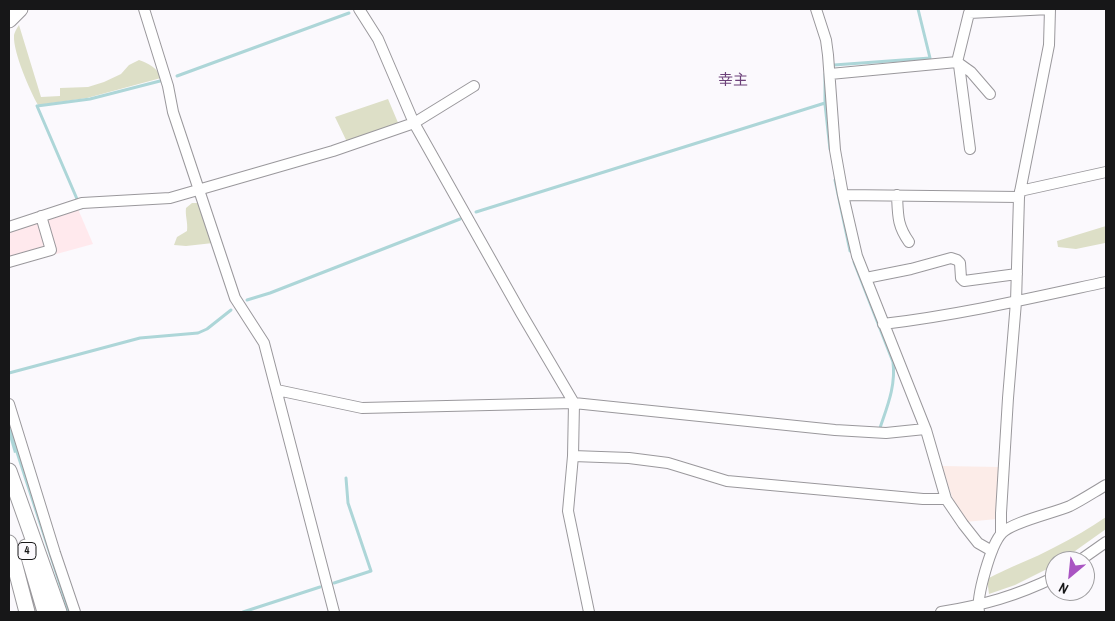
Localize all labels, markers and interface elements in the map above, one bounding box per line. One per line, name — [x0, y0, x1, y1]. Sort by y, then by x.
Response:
district label: 幸主 — [718, 72, 748, 90]
road number: 4 — [18, 542, 36, 560]
north arrow — [1045, 551, 1095, 601]
text: N — [1056, 578, 1071, 598]

